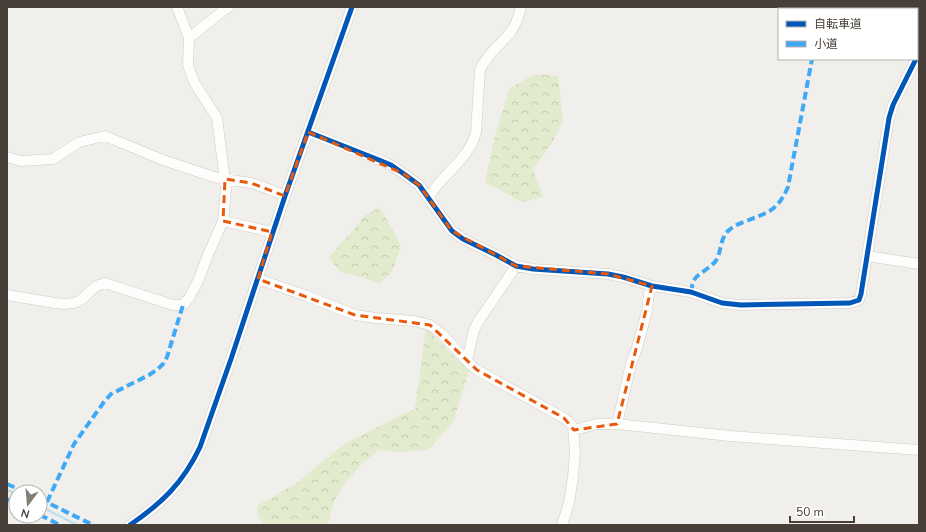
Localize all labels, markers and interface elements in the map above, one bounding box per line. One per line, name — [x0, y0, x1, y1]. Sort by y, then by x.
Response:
legend — [778, 8, 918, 60]
text: 自転車道 — [814, 16, 862, 32]
text: 小道 — [814, 36, 838, 52]
north arrow — [8, 484, 48, 524]
scale bar — [790, 498, 854, 524]
text: 50 m — [796, 504, 824, 520]
text: N — [19, 505, 31, 521]

